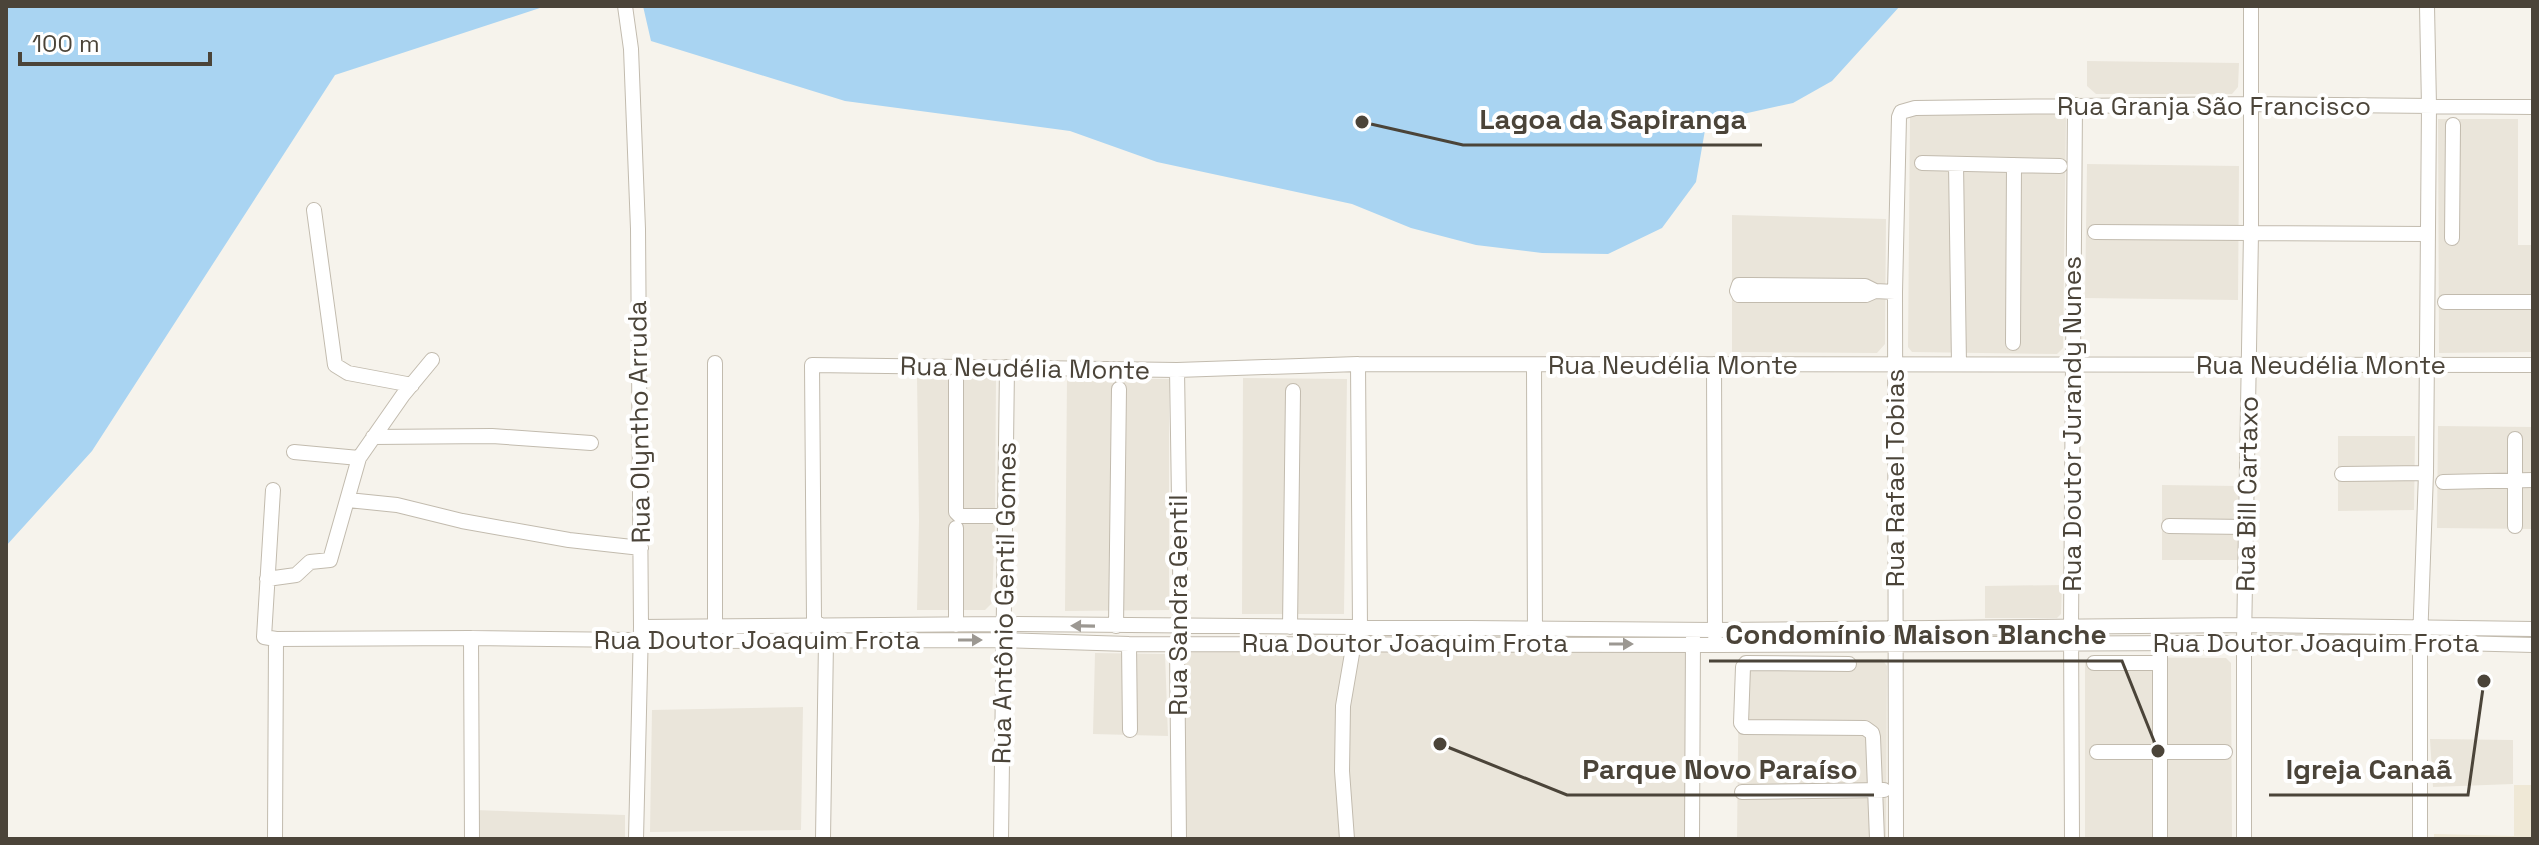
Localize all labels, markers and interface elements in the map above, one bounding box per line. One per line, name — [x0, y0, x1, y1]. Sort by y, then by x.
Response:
scale bar — [20, 16, 210, 66]
text: 100 m — [32, 28, 100, 59]
street label: Rua Granja São Francisco — [2057, 89, 2371, 123]
callout: Lagoa da Sapiranga — [1463, 93, 1762, 145]
text: Lagoa da Sapiranga — [1479, 101, 1747, 137]
street label: Rua Doutor Jurandy Nunes — [2055, 256, 2089, 592]
street label: Rua Olyntho Arruda — [620, 300, 658, 544]
street label: Rua Neudélia Monte — [1548, 348, 1798, 382]
street label: Rua Neudélia Monte — [2196, 348, 2446, 382]
street label: Rua Neudélia Monte — [900, 349, 1150, 387]
street label: Rua Rafael Tobias — [1878, 369, 1912, 587]
street label: Rua Bill Cartaxo — [2228, 396, 2266, 592]
street label: Rua Antônio Gentil Gomes — [984, 442, 1024, 764]
street label: Rua Sandra Gentil — [1161, 494, 1195, 716]
callout: Condomínio Maison Blanche — [1709, 609, 2122, 661]
text: Condomínio Maison Blanche — [1725, 616, 2107, 652]
one-way arrow — [1070, 619, 1095, 632]
street label: Rua Doutor Joaquim Frota — [594, 623, 920, 657]
street label: Rua Doutor Joaquim Frota — [1242, 626, 1568, 660]
street label: Rua Doutor Joaquim Frota — [2153, 626, 2479, 660]
one-way arrow — [958, 634, 983, 647]
one-way arrow — [1609, 638, 1634, 650]
callout: Parque Novo Paraíso — [1567, 743, 1874, 795]
callout: Igreja Canaã — [2269, 743, 2468, 795]
text: Parque Novo Paraíso — [1582, 751, 1858, 787]
text: Igreja Canaã — [2286, 751, 2452, 787]

